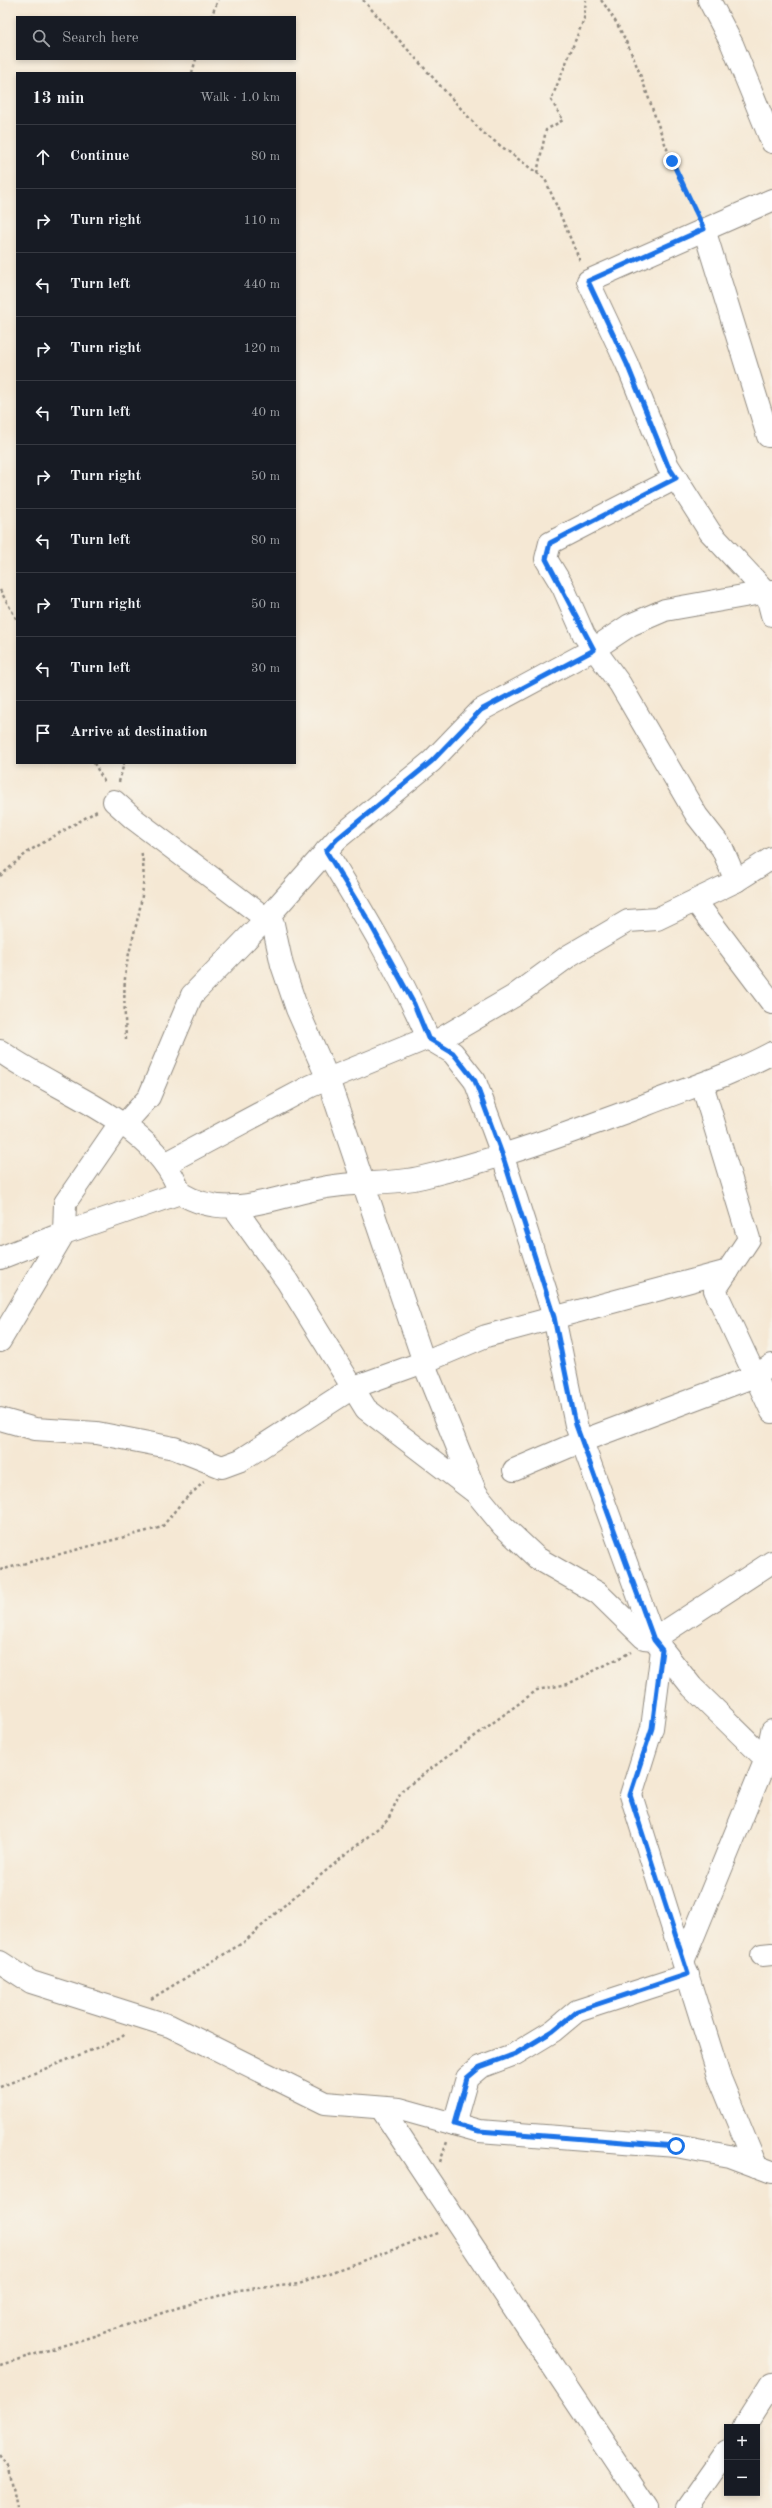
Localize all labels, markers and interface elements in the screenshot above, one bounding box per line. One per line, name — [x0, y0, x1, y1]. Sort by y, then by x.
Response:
search box — [16, 16, 296, 60]
icon: search — [30, 27, 52, 49]
text: Search here — [62, 31, 139, 46]
text: 13 min — [32, 90, 85, 107]
text: Walk · 1.0 km — [200, 91, 280, 104]
icon: ahead — [32, 146, 54, 168]
text: Continue — [70, 149, 129, 164]
text: 80 m — [251, 150, 280, 163]
route end — [663, 152, 681, 170]
icon: right — [32, 210, 54, 232]
text: Turn right — [70, 213, 141, 228]
text: 110 m — [243, 214, 280, 227]
icon: left — [32, 274, 54, 296]
text: Turn left — [70, 277, 130, 292]
text: 440 m — [243, 278, 280, 291]
icon: right — [32, 338, 54, 360]
text: Turn right — [70, 341, 141, 356]
text: 120 m — [243, 342, 280, 355]
icon: left — [32, 402, 54, 424]
text: Turn left — [70, 405, 130, 420]
text: 40 m — [251, 406, 280, 419]
icon: right — [32, 466, 54, 488]
text: Turn right — [70, 469, 141, 484]
text: 50 m — [251, 470, 280, 483]
icon: left — [32, 530, 54, 552]
text: Turn left — [70, 533, 130, 548]
text: 80 m — [251, 534, 280, 547]
icon: right — [32, 594, 54, 616]
text: Turn right — [70, 597, 141, 612]
text: 50 m — [251, 598, 280, 611]
icon: left — [32, 658, 54, 680]
text: Turn left — [70, 661, 130, 676]
text: 30 m — [251, 662, 280, 675]
icon: arrive — [32, 722, 54, 744]
text: Arrive at destination — [70, 725, 208, 740]
route start — [667, 2137, 685, 2155]
map controls — [724, 2424, 760, 2496]
button: + — [724, 2424, 760, 2460]
button: − — [724, 2460, 760, 2496]

